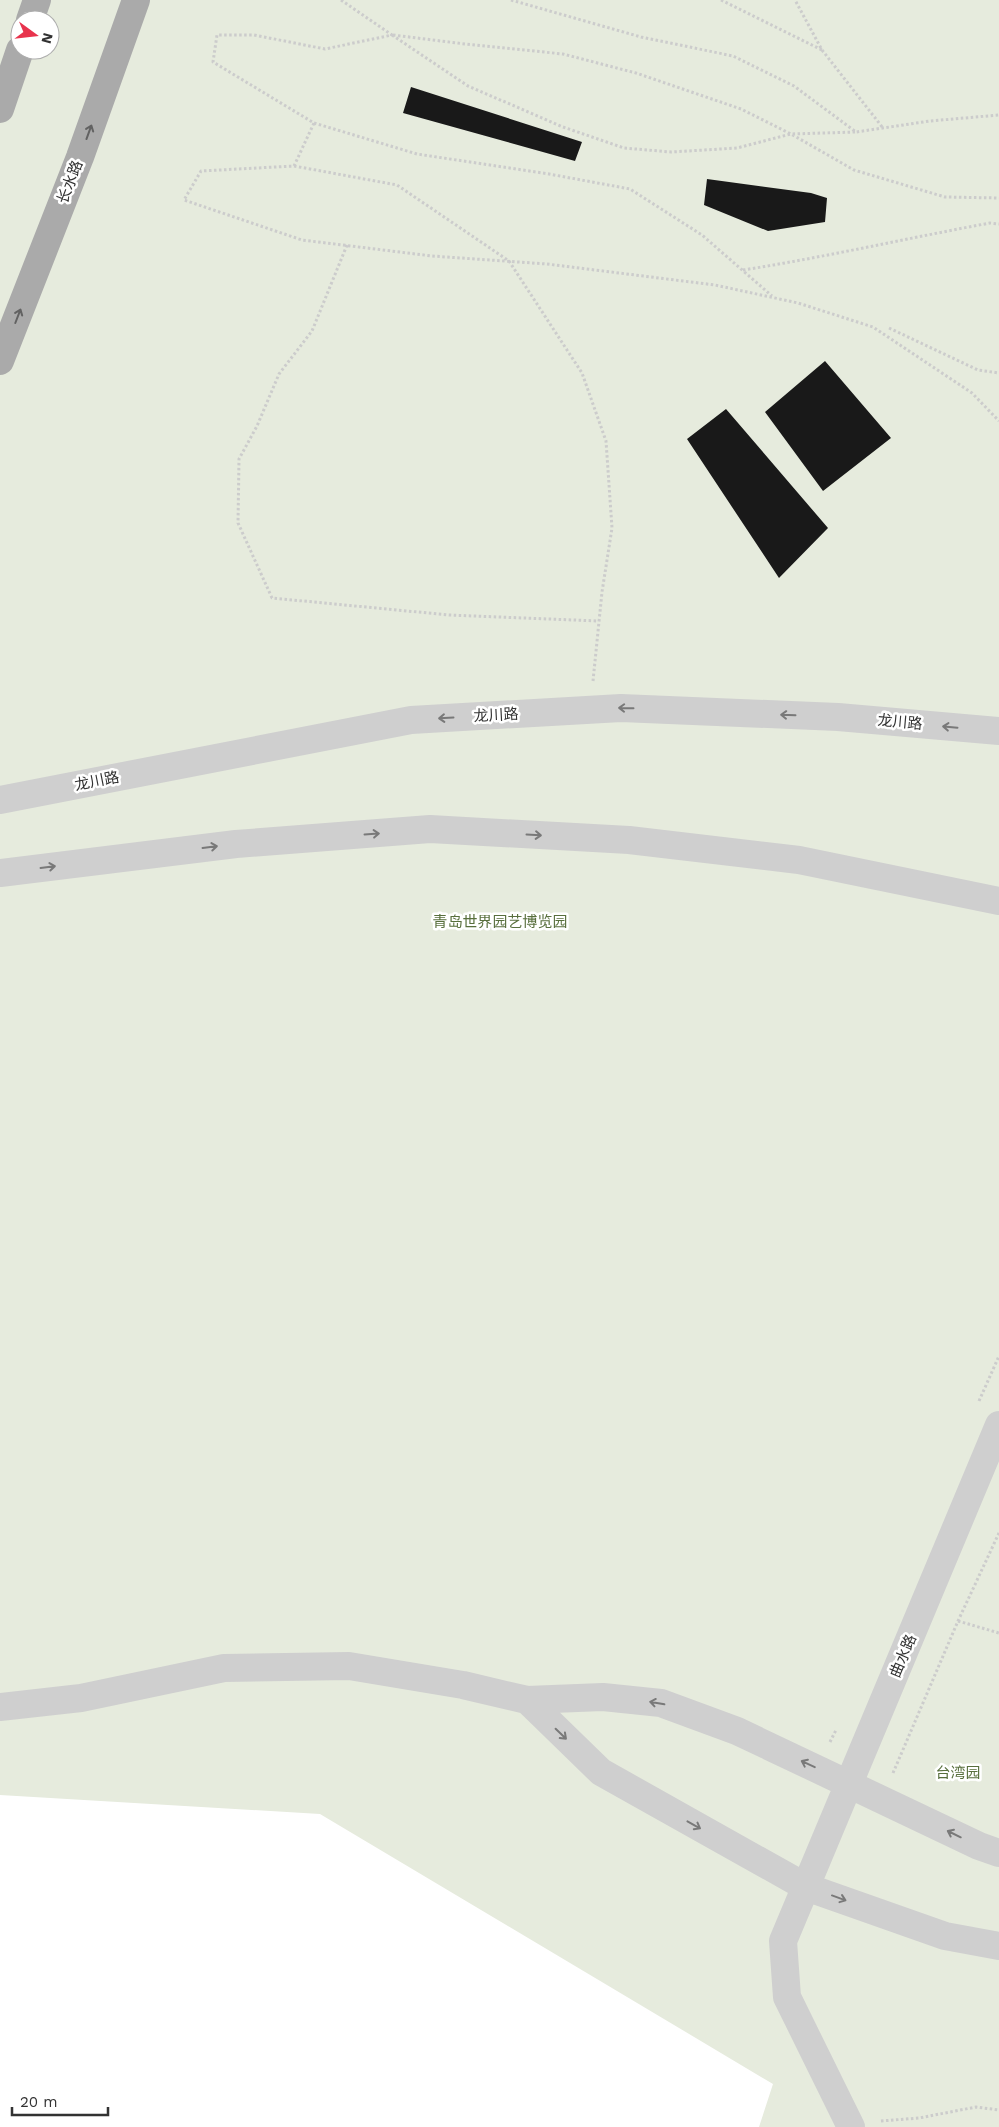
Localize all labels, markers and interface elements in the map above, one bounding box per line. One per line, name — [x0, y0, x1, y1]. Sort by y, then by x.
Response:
north arrow — [10, 10, 60, 60]
text: N — [38, 31, 57, 45]
one-way arrow — [85, 125, 94, 140]
street label: 长水路 — [54, 158, 86, 206]
one-way arrow — [14, 309, 23, 324]
one-way arrow — [618, 703, 634, 713]
street label: 龙川路 — [473, 705, 519, 725]
one-way arrow — [781, 710, 797, 719]
street label: 龙川路 — [877, 711, 923, 733]
one-way arrow — [439, 713, 455, 722]
one-way arrow — [943, 722, 959, 731]
street label: 龙川路 — [73, 768, 121, 794]
one-way arrow — [363, 829, 379, 838]
one-way arrow — [525, 830, 541, 839]
one-way arrow — [201, 842, 217, 852]
one-way arrow — [40, 862, 56, 872]
park label: 青岛世界园艺博览园 — [432, 913, 568, 931]
street label: 曲水路 — [886, 1632, 920, 1680]
one-way arrow — [650, 1697, 666, 1707]
one-way arrow — [555, 1728, 568, 1740]
one-way arrow — [800, 1759, 815, 1769]
park label: 台湾园 — [935, 1764, 981, 1782]
one-way arrow — [687, 1820, 702, 1830]
one-way arrow — [947, 1829, 962, 1839]
one-way arrow — [831, 1894, 846, 1903]
scale bar — [12, 2084, 109, 2116]
text: 20 m — [20, 2093, 58, 2111]

